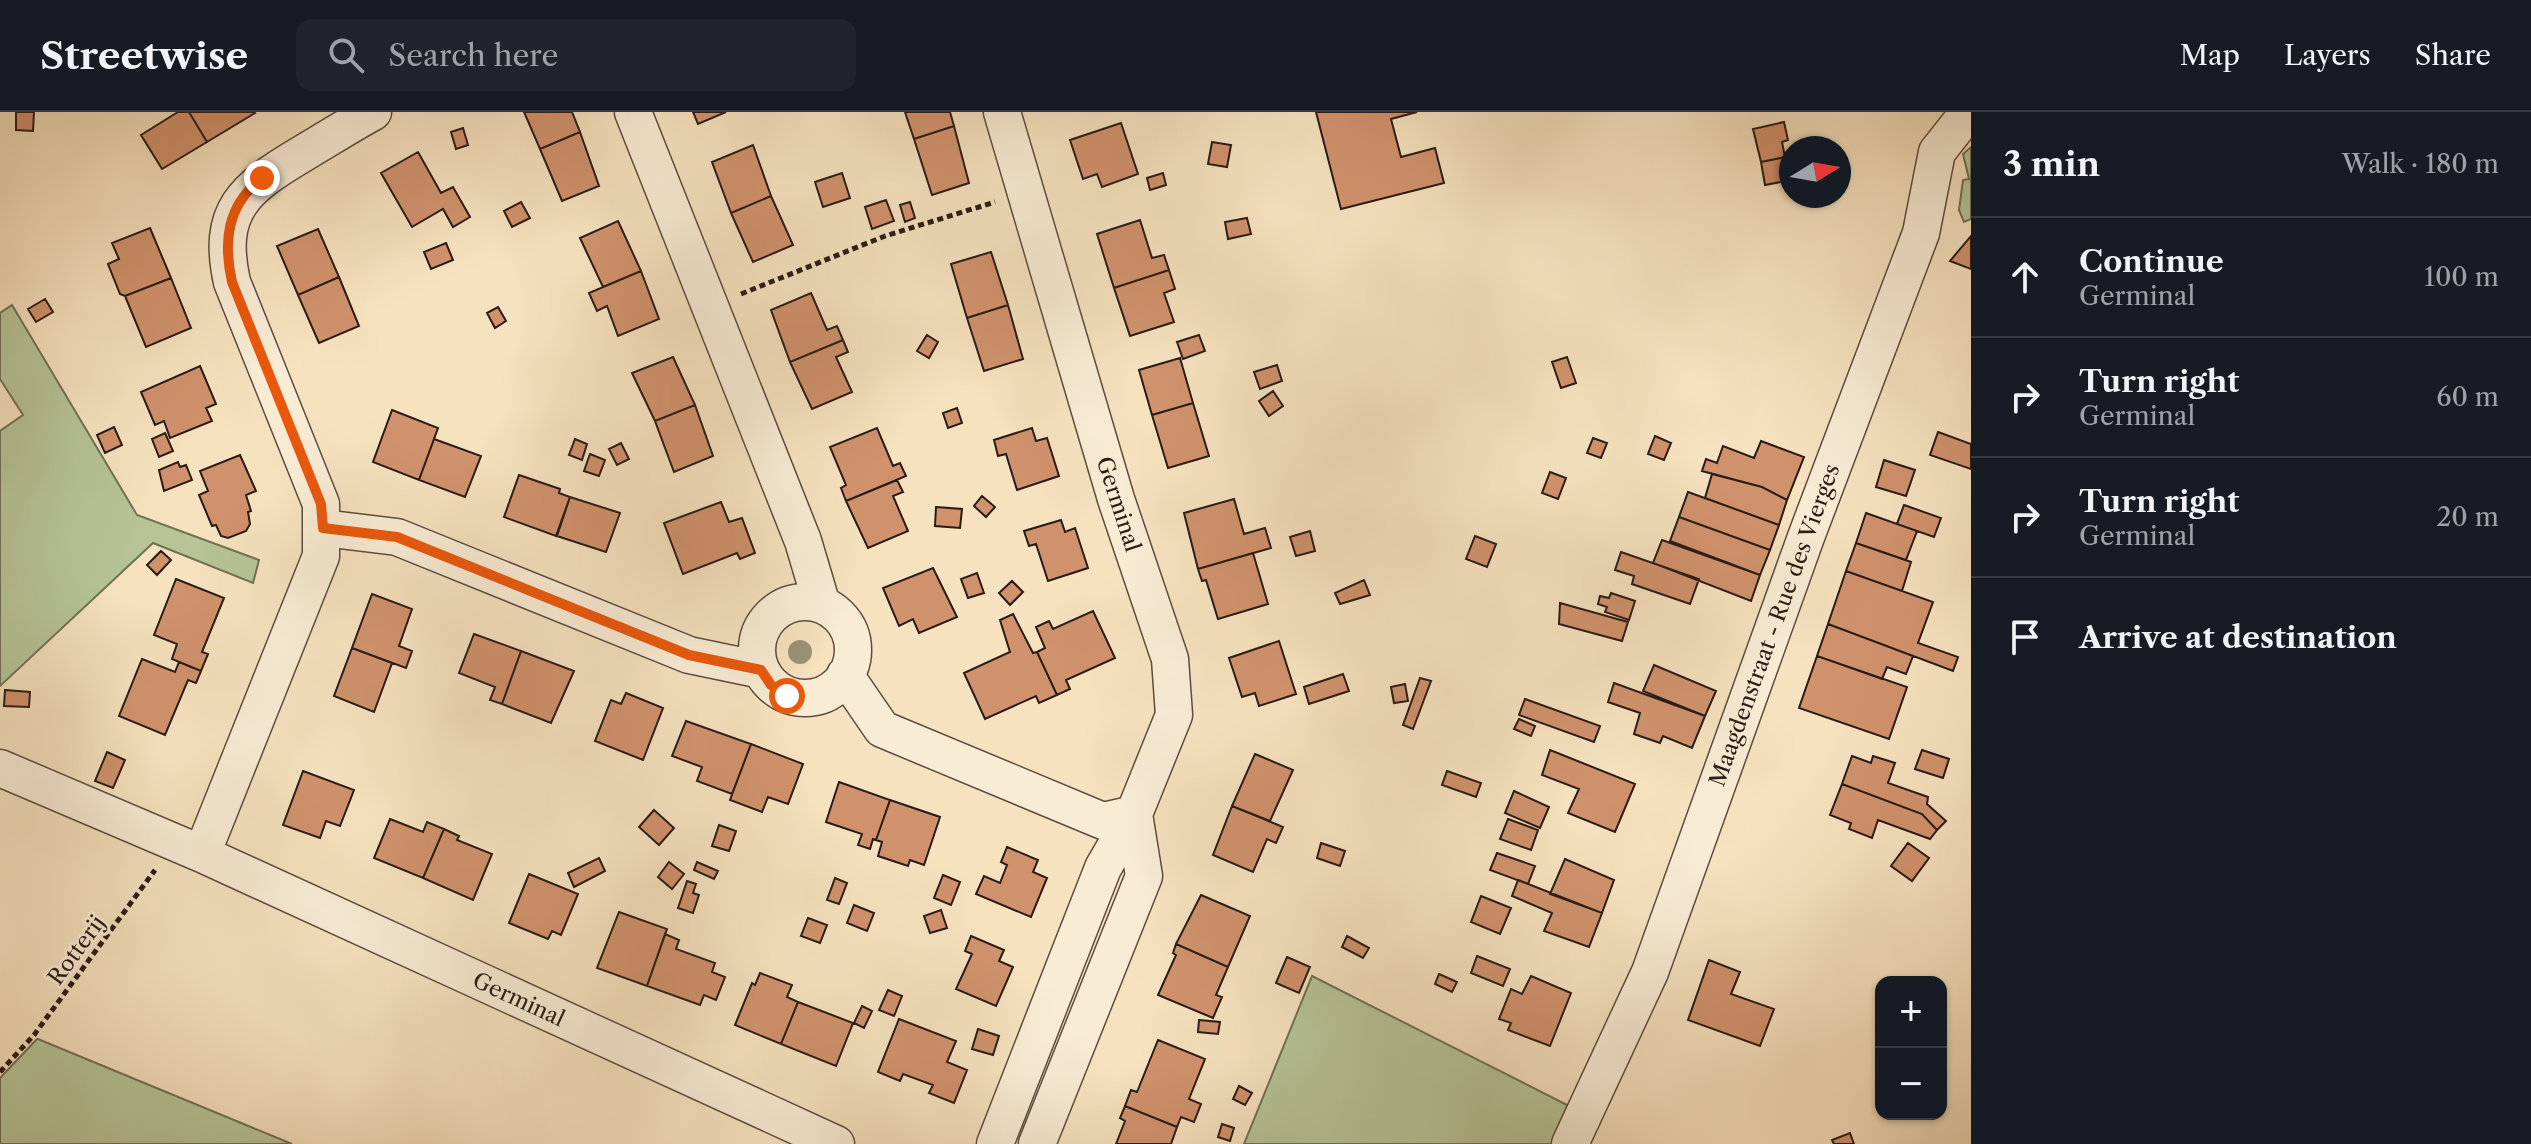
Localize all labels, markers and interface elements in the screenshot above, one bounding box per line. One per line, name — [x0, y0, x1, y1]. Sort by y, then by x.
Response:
search box — [296, 19, 856, 91]
text: Streetwise — [40, 32, 248, 79]
icon: search — [324, 33, 368, 77]
text: Search here — [388, 37, 558, 74]
text: Map — [2180, 38, 2240, 72]
text: Layers — [2284, 38, 2371, 72]
text: Share — [2415, 38, 2491, 72]
north arrow — [1779, 136, 1851, 208]
text: 3 min — [2003, 143, 2100, 185]
text: Walk · 180 m — [2342, 148, 2499, 180]
route end — [244, 160, 280, 196]
text: Continue — [2079, 243, 2224, 280]
icon: ahead — [2003, 255, 2047, 299]
text: 100 m — [2424, 261, 2499, 293]
text: Germinal — [2079, 280, 2195, 312]
text: Turn right — [2079, 363, 2239, 400]
icon: right — [2003, 375, 2047, 419]
text: 60 m — [2436, 381, 2499, 413]
text: Germinal — [2079, 400, 2195, 432]
street label: Germinal — [1090, 453, 1147, 556]
street label: Maagdenstraat - Rue des Vierges — [1703, 460, 1845, 790]
text: Turn right — [2079, 483, 2239, 520]
icon: right — [2003, 495, 2047, 539]
text: 20 m — [2436, 501, 2499, 533]
text: Germinal — [2079, 520, 2195, 552]
icon: arrive — [2003, 615, 2047, 659]
text: Arrive at destination — [2079, 619, 2397, 656]
route start — [769, 678, 805, 714]
street label: Rotterij — [42, 910, 111, 990]
street label: Germinal — [468, 966, 569, 1033]
map controls — [1875, 976, 1947, 1120]
button: + — [1875, 976, 1947, 1048]
button: − — [1875, 1048, 1947, 1120]

